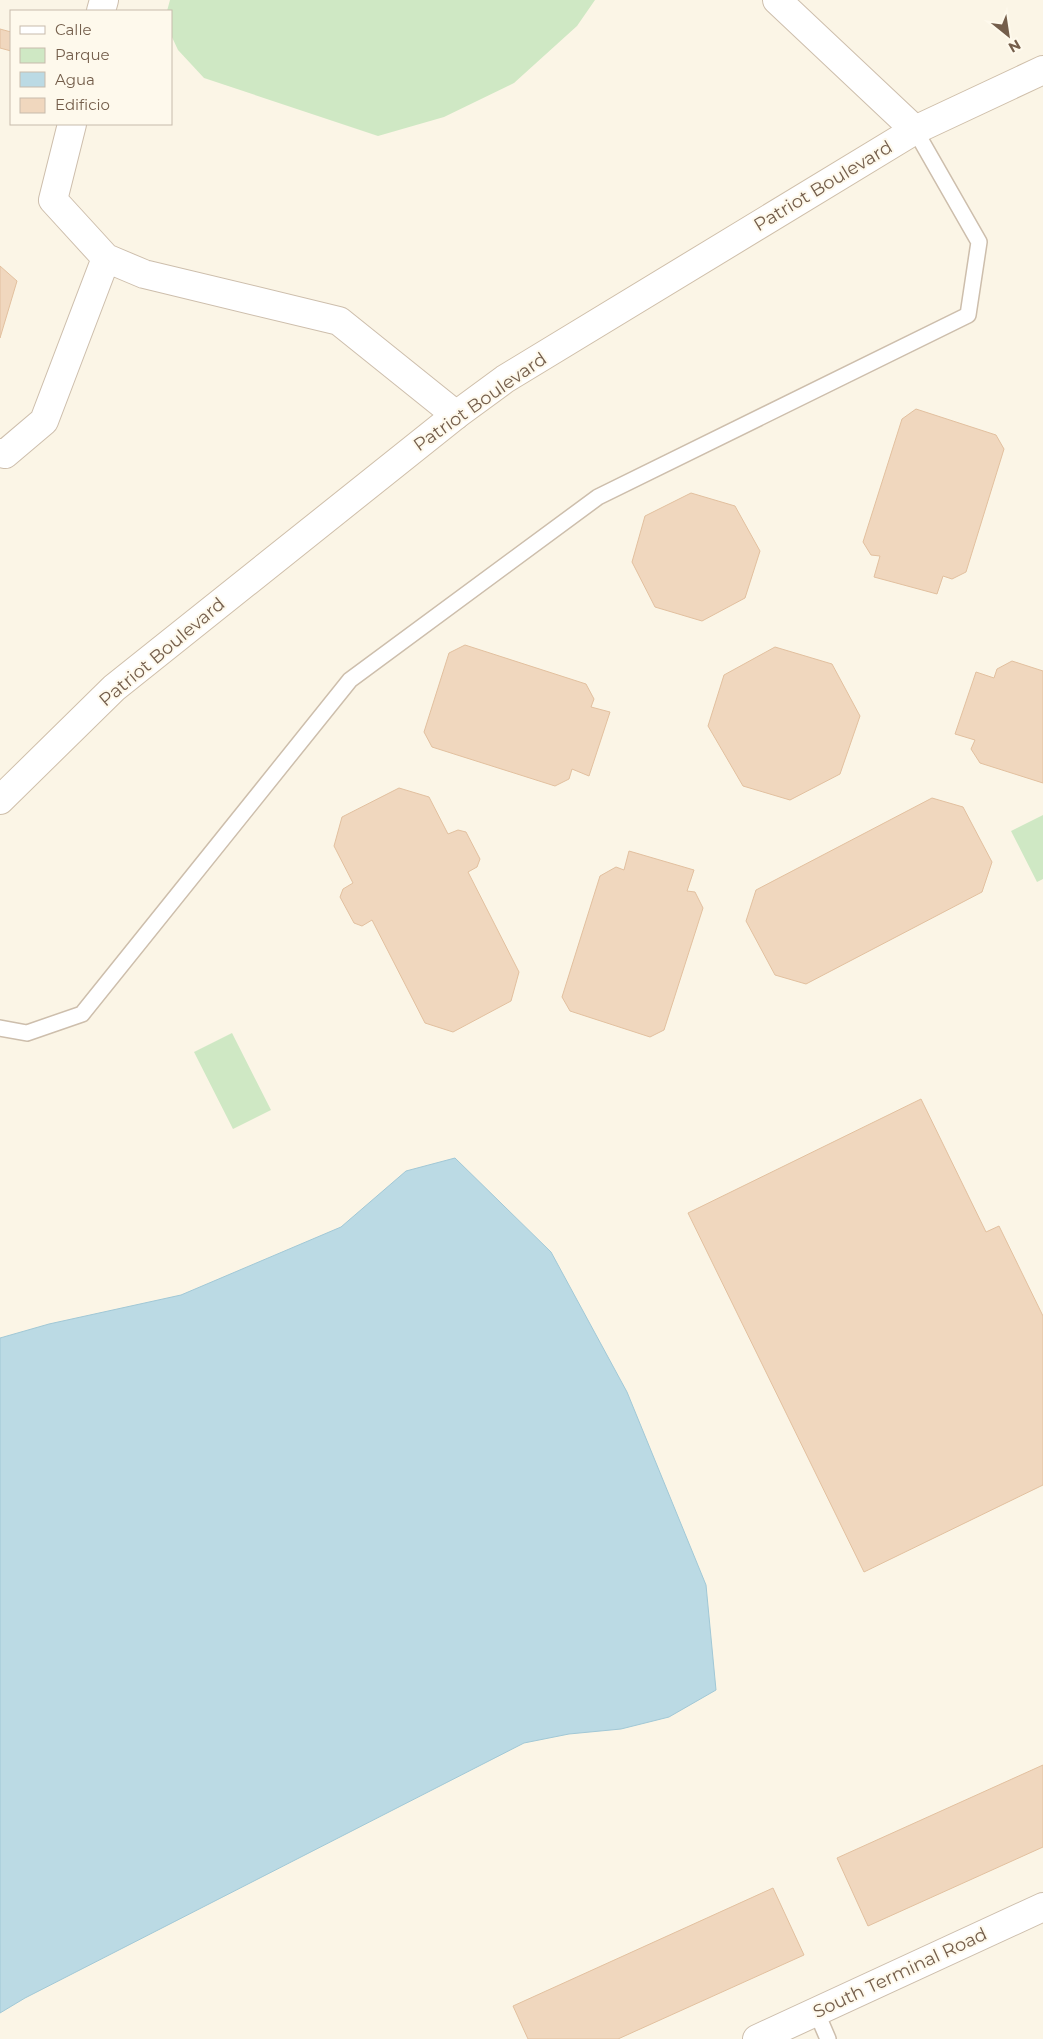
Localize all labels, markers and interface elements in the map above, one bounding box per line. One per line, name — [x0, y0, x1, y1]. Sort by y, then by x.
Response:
legend — [10, 10, 172, 125]
north arrow — [983, 10, 1033, 60]
text: Calle — [55, 20, 92, 39]
text: N — [1005, 36, 1024, 57]
text: Parque — [55, 45, 110, 64]
text: Agua — [55, 70, 95, 89]
text: Edificio — [55, 95, 110, 114]
street label: Patriot Boulevard — [750, 136, 896, 236]
street label: Patriot Boulevard — [409, 348, 551, 456]
street label: Patriot Boulevard — [95, 593, 229, 711]
street label: South Terminal Road — [810, 1923, 990, 2023]

